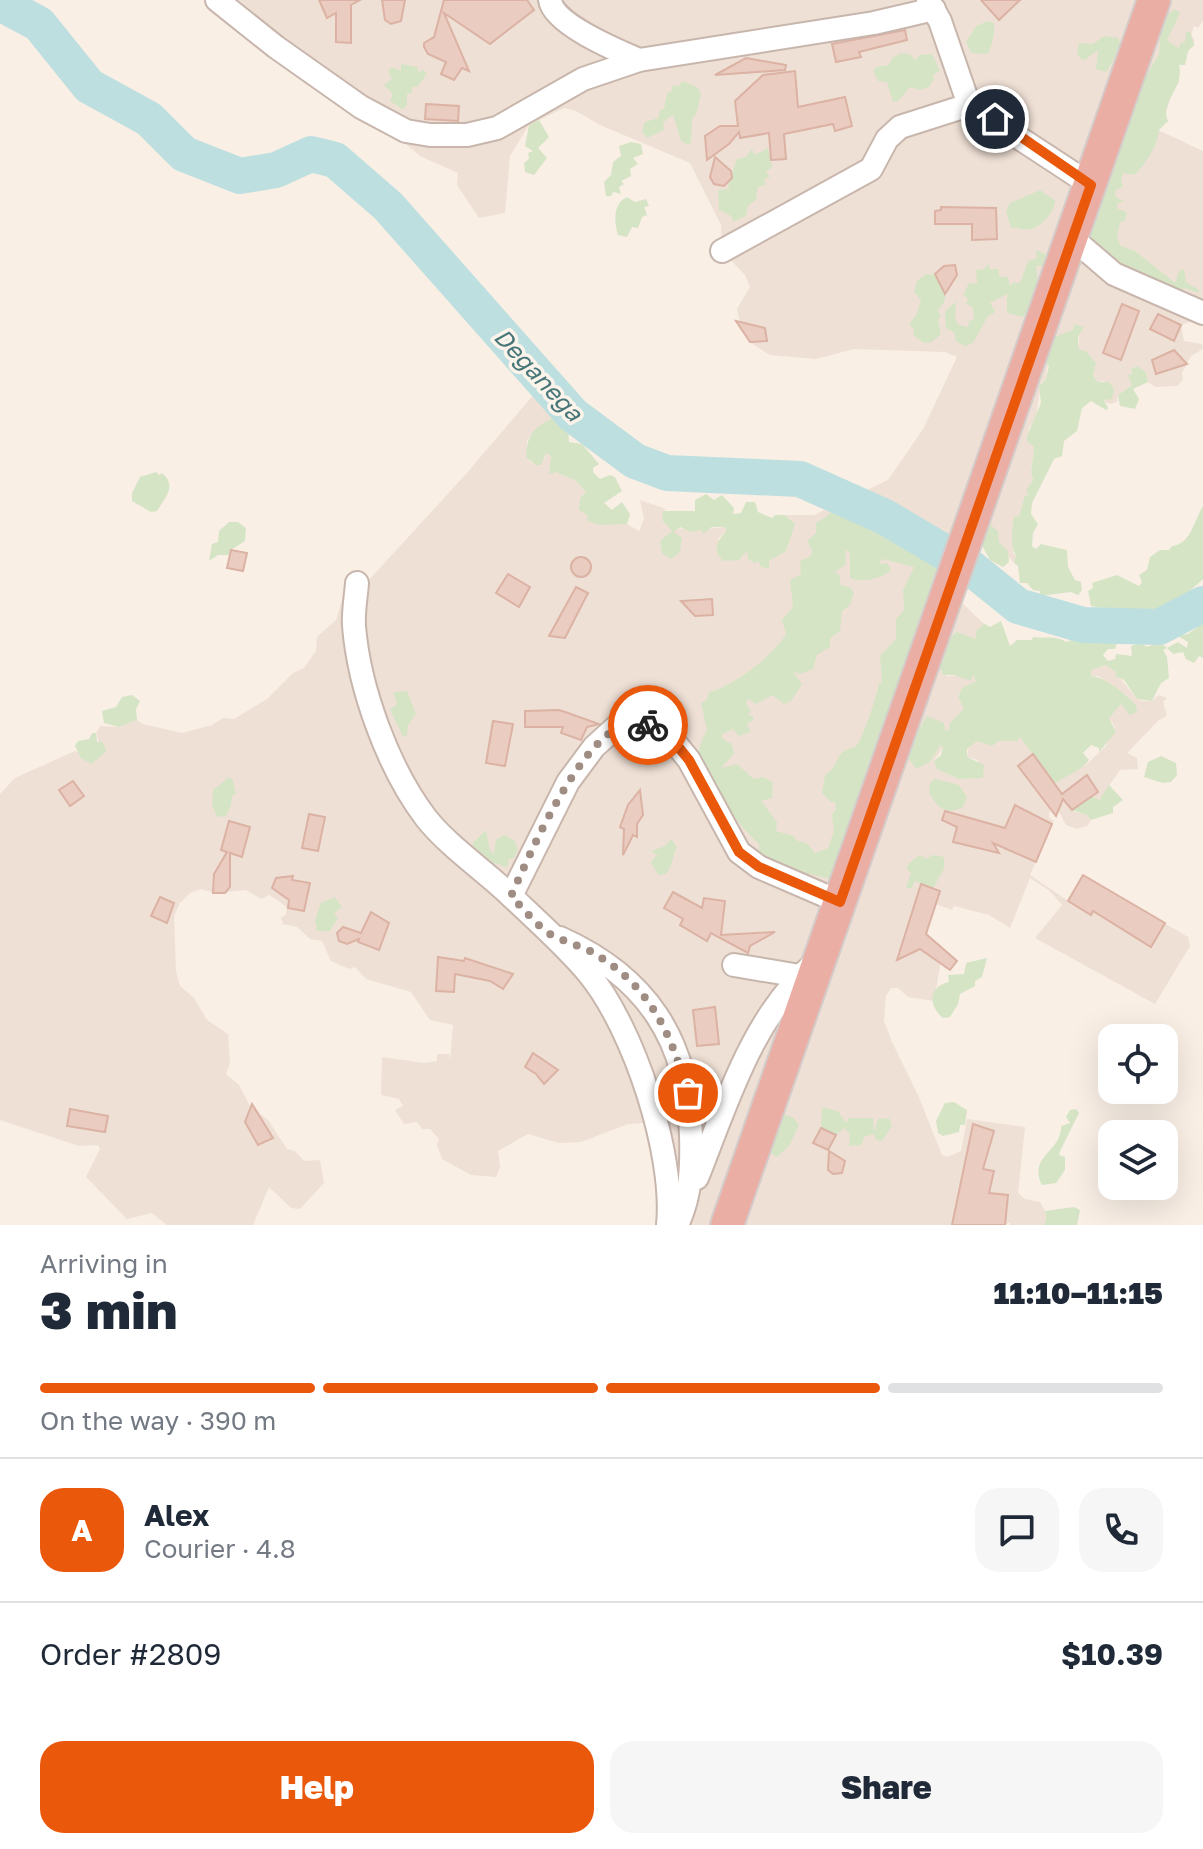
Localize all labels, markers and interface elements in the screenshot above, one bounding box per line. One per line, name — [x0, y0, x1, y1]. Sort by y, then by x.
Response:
pin — [961, 85, 1029, 153]
icon: home — [973, 97, 1017, 141]
water label: Deganega — [488, 322, 590, 428]
courier — [608, 685, 688, 765]
icon: bike — [626, 703, 670, 747]
map controls — [1098, 1024, 1178, 1200]
button: locate — [1098, 1024, 1178, 1104]
pin — [654, 1059, 722, 1127]
icon: bag — [666, 1071, 710, 1115]
button: layers — [1098, 1120, 1178, 1200]
text: Arriving in — [40, 1248, 168, 1279]
text: 11:10–11:15 — [993, 1275, 1163, 1311]
text: 3 min — [40, 1278, 177, 1340]
text: On the way · 390 m — [40, 1405, 276, 1436]
button: chat — [975, 1488, 1059, 1572]
button: phone — [1079, 1488, 1163, 1572]
text: Alex — [144, 1497, 209, 1533]
text: A — [71, 1512, 93, 1548]
text: Courier · 4.8 — [144, 1533, 296, 1564]
text: Order #2809 — [40, 1636, 222, 1672]
text: $10.39 — [1061, 1636, 1163, 1672]
button: Help — [40, 1741, 594, 1833]
button: Share — [610, 1741, 1163, 1833]

